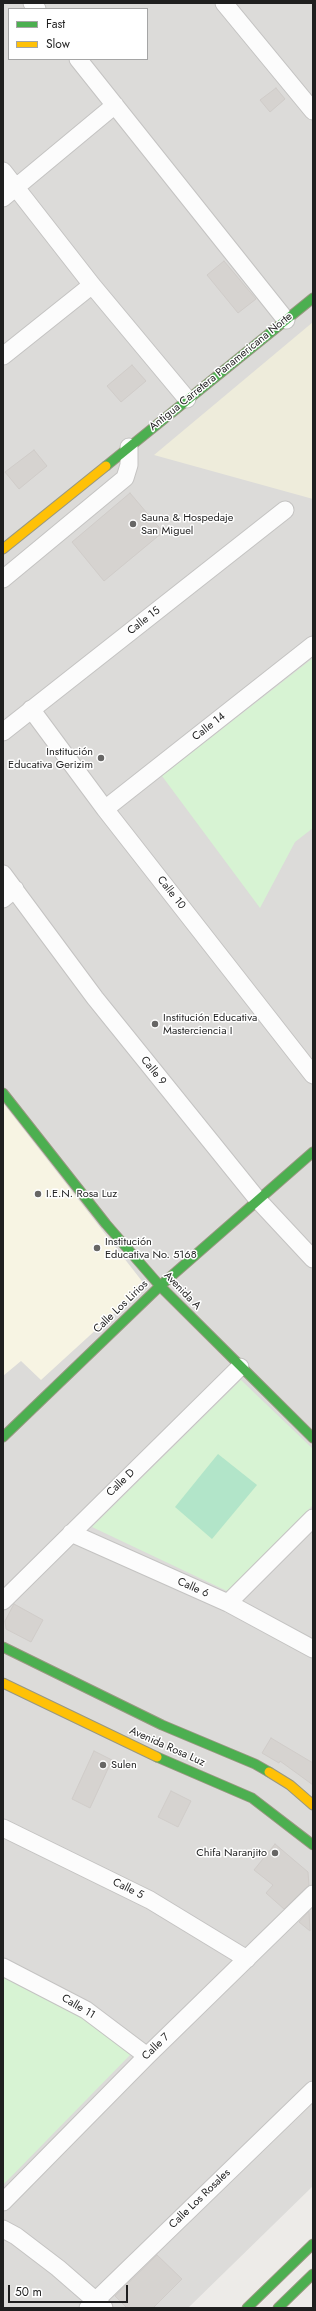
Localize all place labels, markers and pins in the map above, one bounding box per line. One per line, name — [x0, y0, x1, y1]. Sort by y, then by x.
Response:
place label: Sauna & Hospedaje San Miguel — [141, 511, 233, 537]
marker: Sauna & Hospedaje San Miguel — [128, 519, 138, 529]
place label: Institución Educativa Gerizim — [8, 745, 93, 771]
marker: Institución Educativa Gerizim — [96, 753, 106, 763]
place label: Institución Educativa Masterciencia I — [163, 1011, 257, 1037]
marker: Institución Educativa Masterciencia I — [150, 1019, 160, 1029]
place label: I.E.N. Rosa Luz — [46, 1187, 117, 1201]
marker: I.E.N. Rosa Luz — [33, 1189, 43, 1199]
place label: Institución Educativa No. 5168 — [105, 1235, 197, 1261]
marker: Institución Educativa No. 5168 — [92, 1243, 102, 1253]
place label: Sulen — [111, 1758, 137, 1772]
marker: Sulen — [98, 1760, 108, 1770]
place label: Chifa Naranjito — [196, 1846, 267, 1860]
marker: Chifa Naranjito — [270, 1848, 280, 1858]

